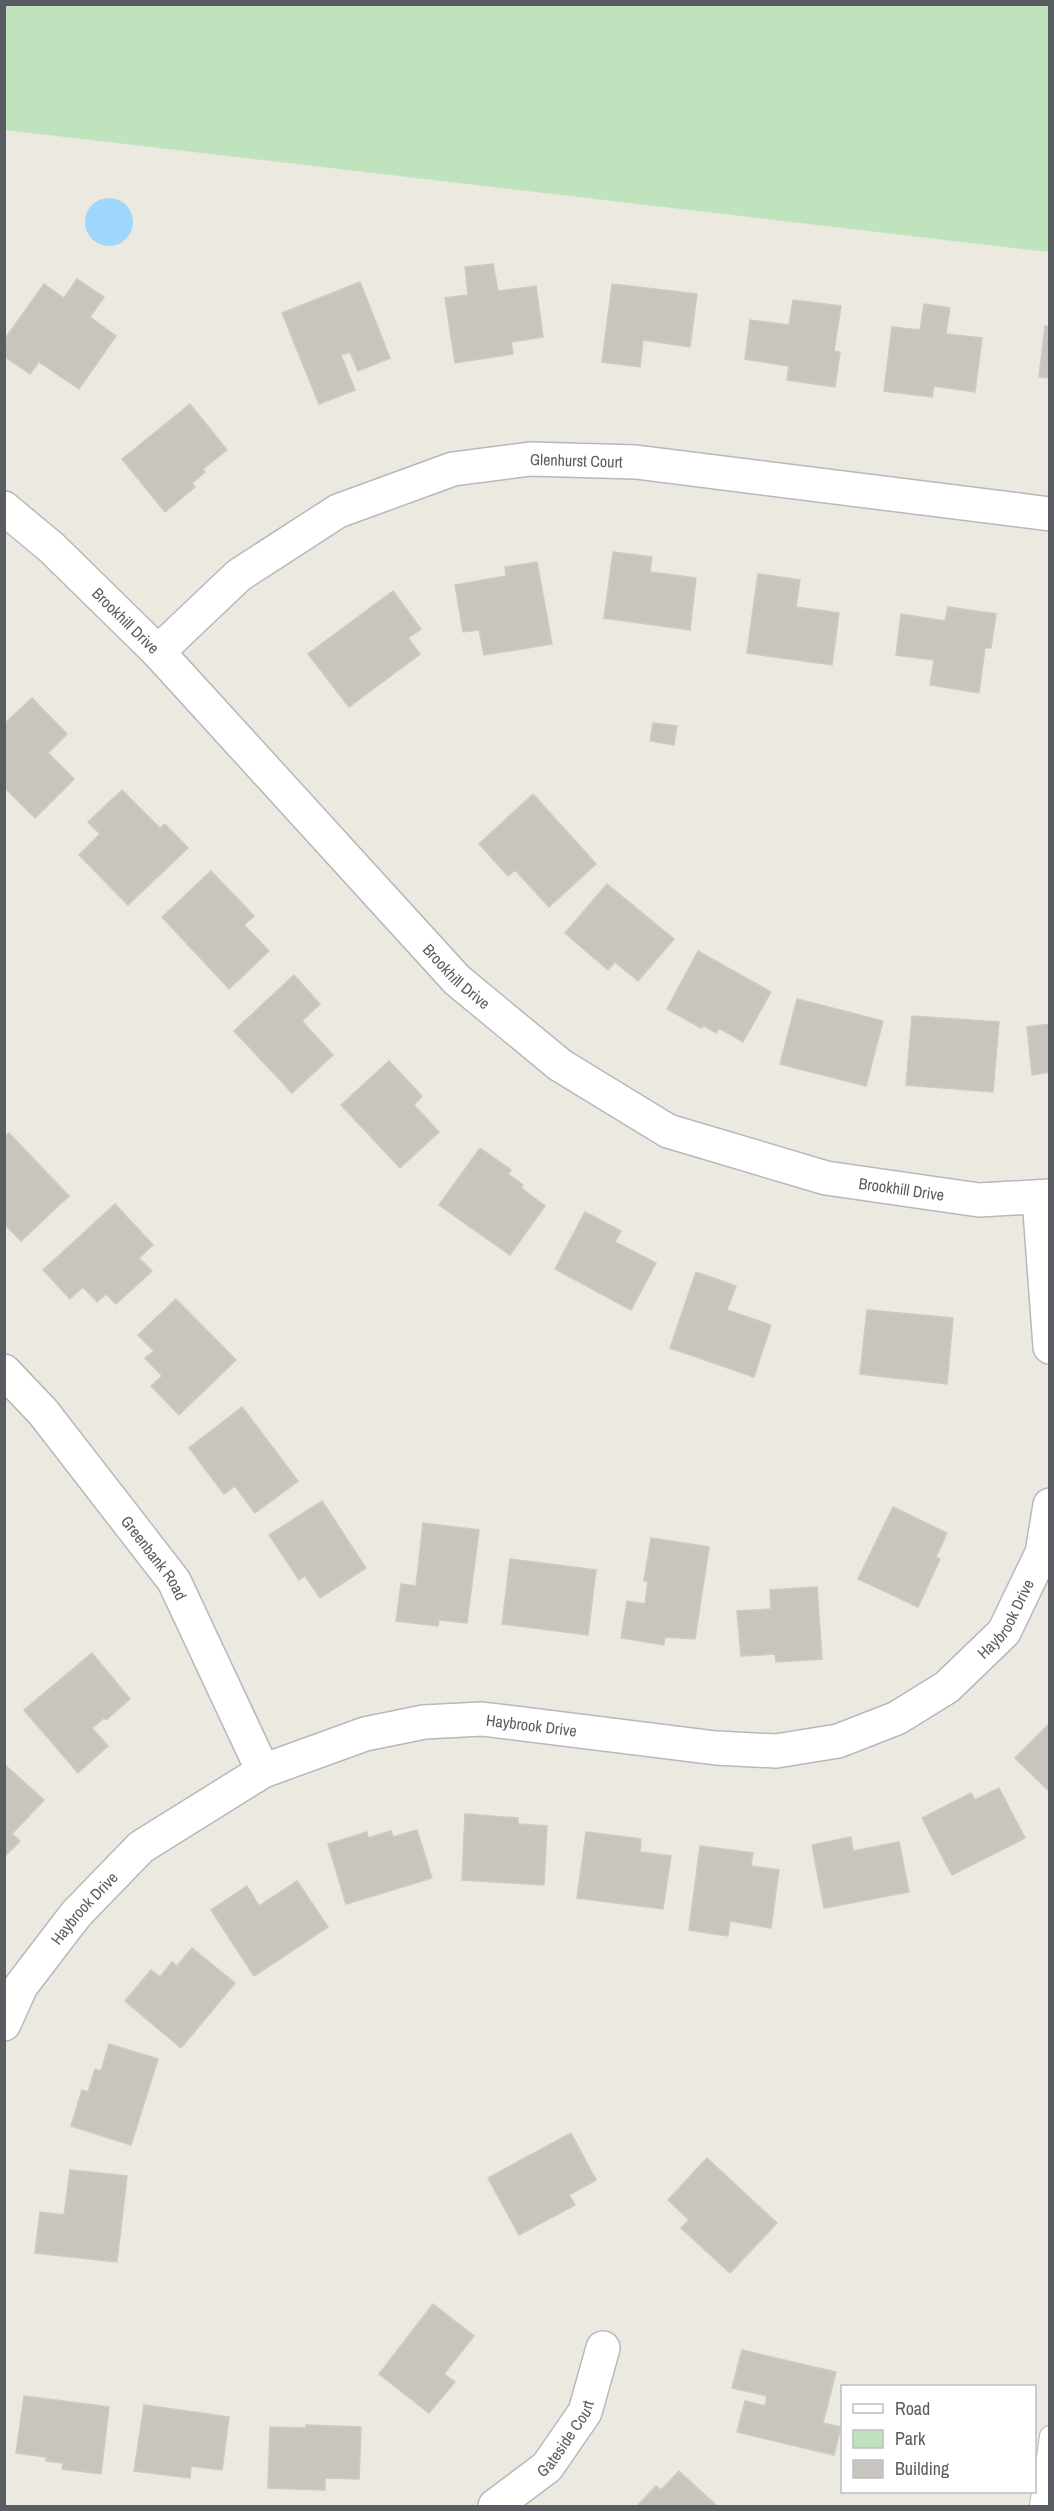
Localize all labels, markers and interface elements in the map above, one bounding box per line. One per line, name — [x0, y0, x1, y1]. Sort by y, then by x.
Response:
street label: Glenhurst Court — [530, 448, 623, 473]
street label: Brookhill Drive — [87, 582, 164, 659]
street label: Brookhill Drive — [418, 939, 495, 1014]
street label: Brookhill Drive — [857, 1172, 946, 1206]
street label: Greenbank Road — [116, 1511, 192, 1603]
street label: Haybrook Drive — [972, 1575, 1039, 1663]
street label: Haybrook Drive — [485, 1709, 578, 1742]
street label: Haybrook Drive — [45, 1867, 122, 1949]
legend — [841, 2385, 1036, 2493]
text: Road — [895, 2396, 930, 2421]
street label: Gateside Court — [532, 2397, 599, 2482]
text: Park — [895, 2426, 926, 2451]
text: Building — [895, 2456, 950, 2481]

